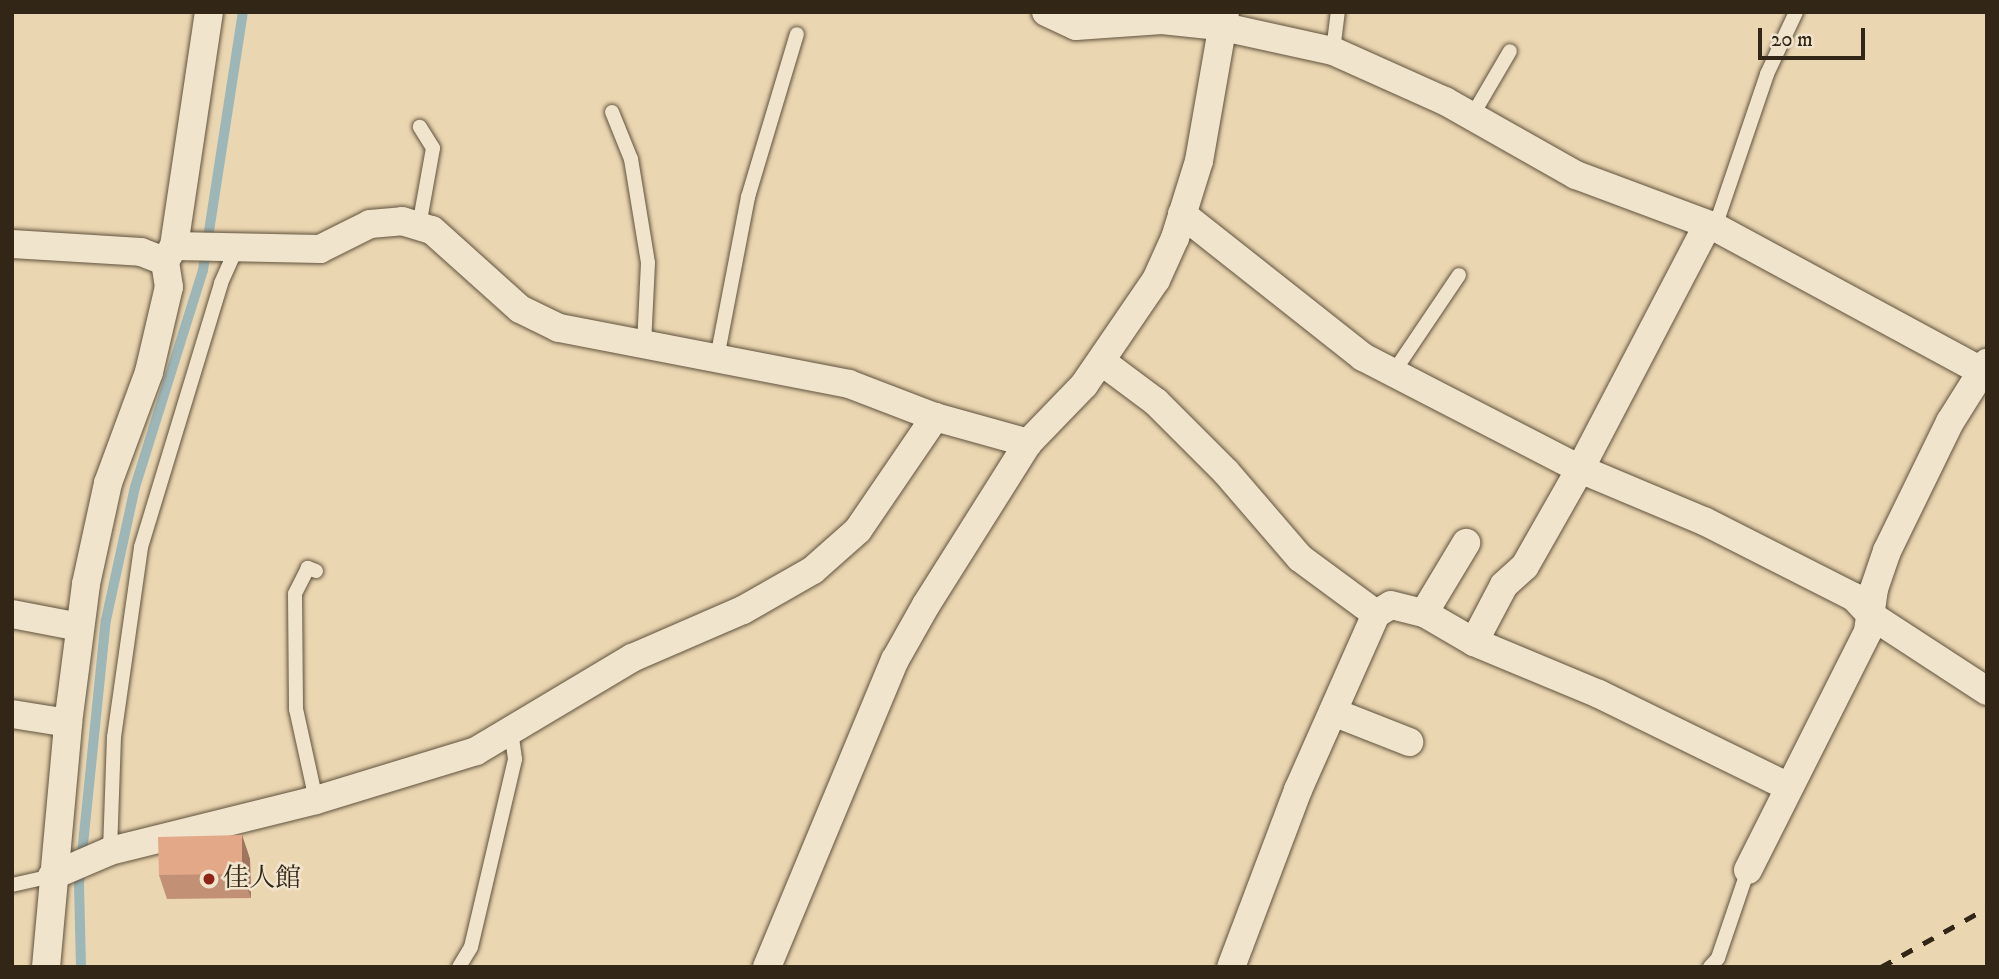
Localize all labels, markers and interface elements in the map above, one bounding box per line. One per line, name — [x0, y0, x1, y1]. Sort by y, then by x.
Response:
scale bar — [1761, 14, 1868, 58]
text: 20 m — [1771, 27, 1813, 53]
place label: 佳人館 — [223, 863, 301, 895]
marker: 佳人館 — [201, 871, 217, 887]

